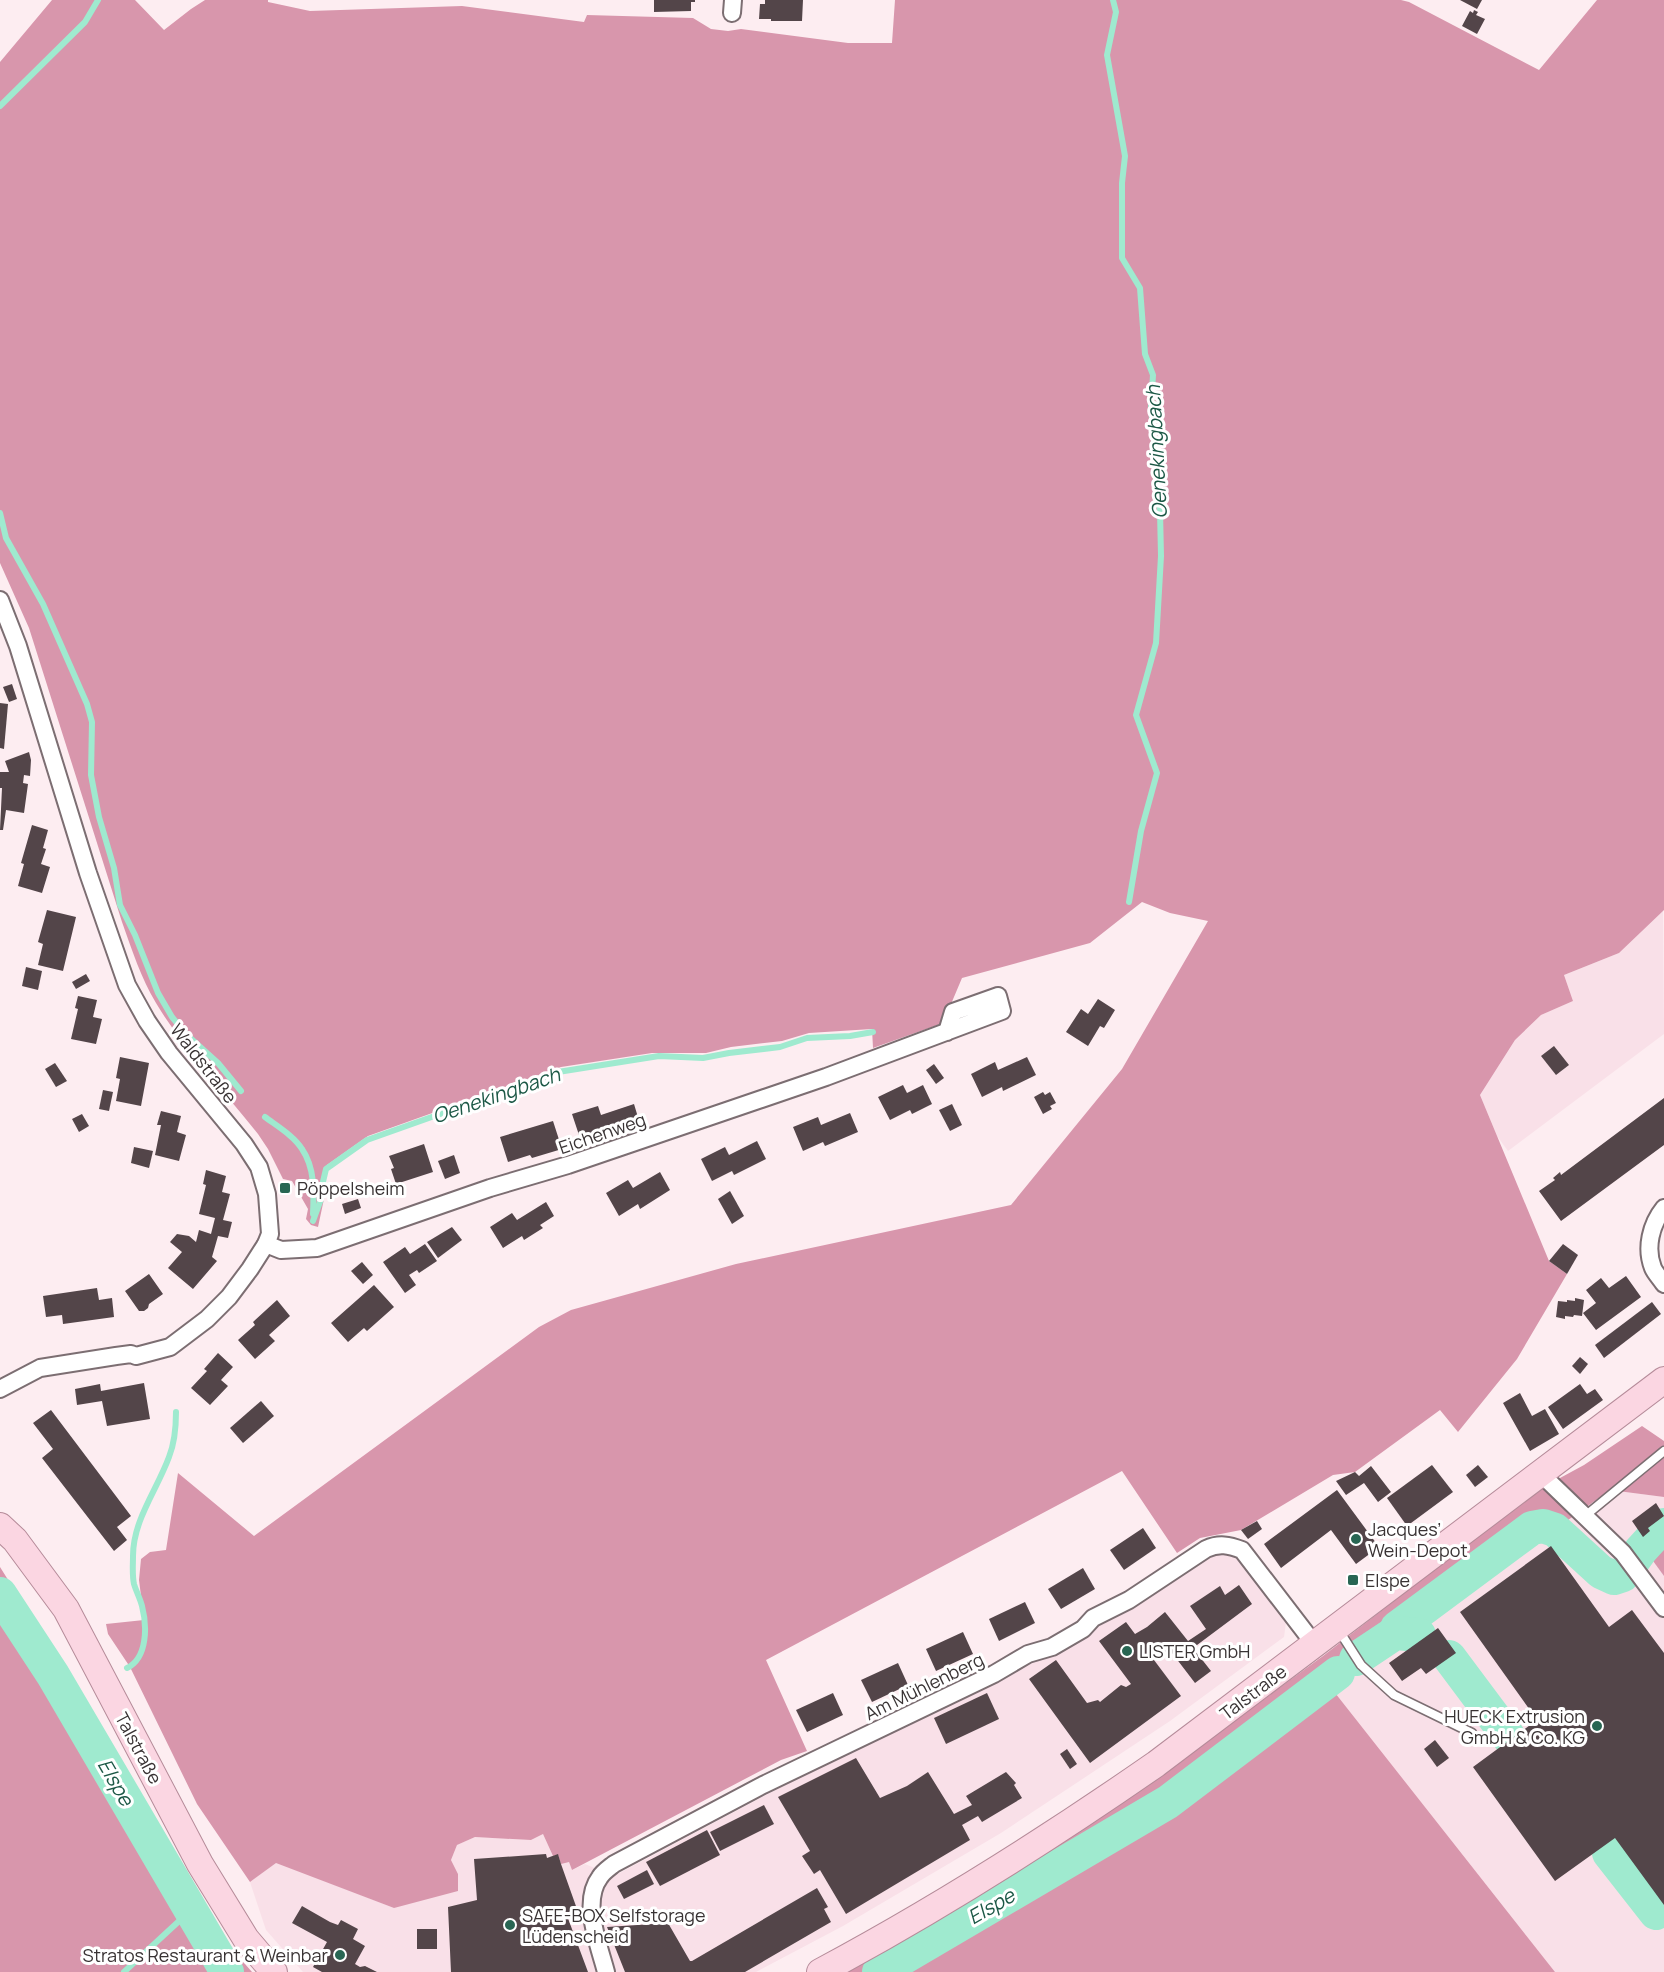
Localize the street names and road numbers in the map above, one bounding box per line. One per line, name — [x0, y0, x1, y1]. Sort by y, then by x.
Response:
street label: Waldstraße — [165, 1018, 243, 1108]
street label: Eichenweg — [555, 1107, 649, 1159]
street label: Am Mühlenberg — [860, 1647, 988, 1725]
street label: Talstraße — [1215, 1659, 1291, 1725]
street label: Talstraße — [110, 1708, 168, 1788]

